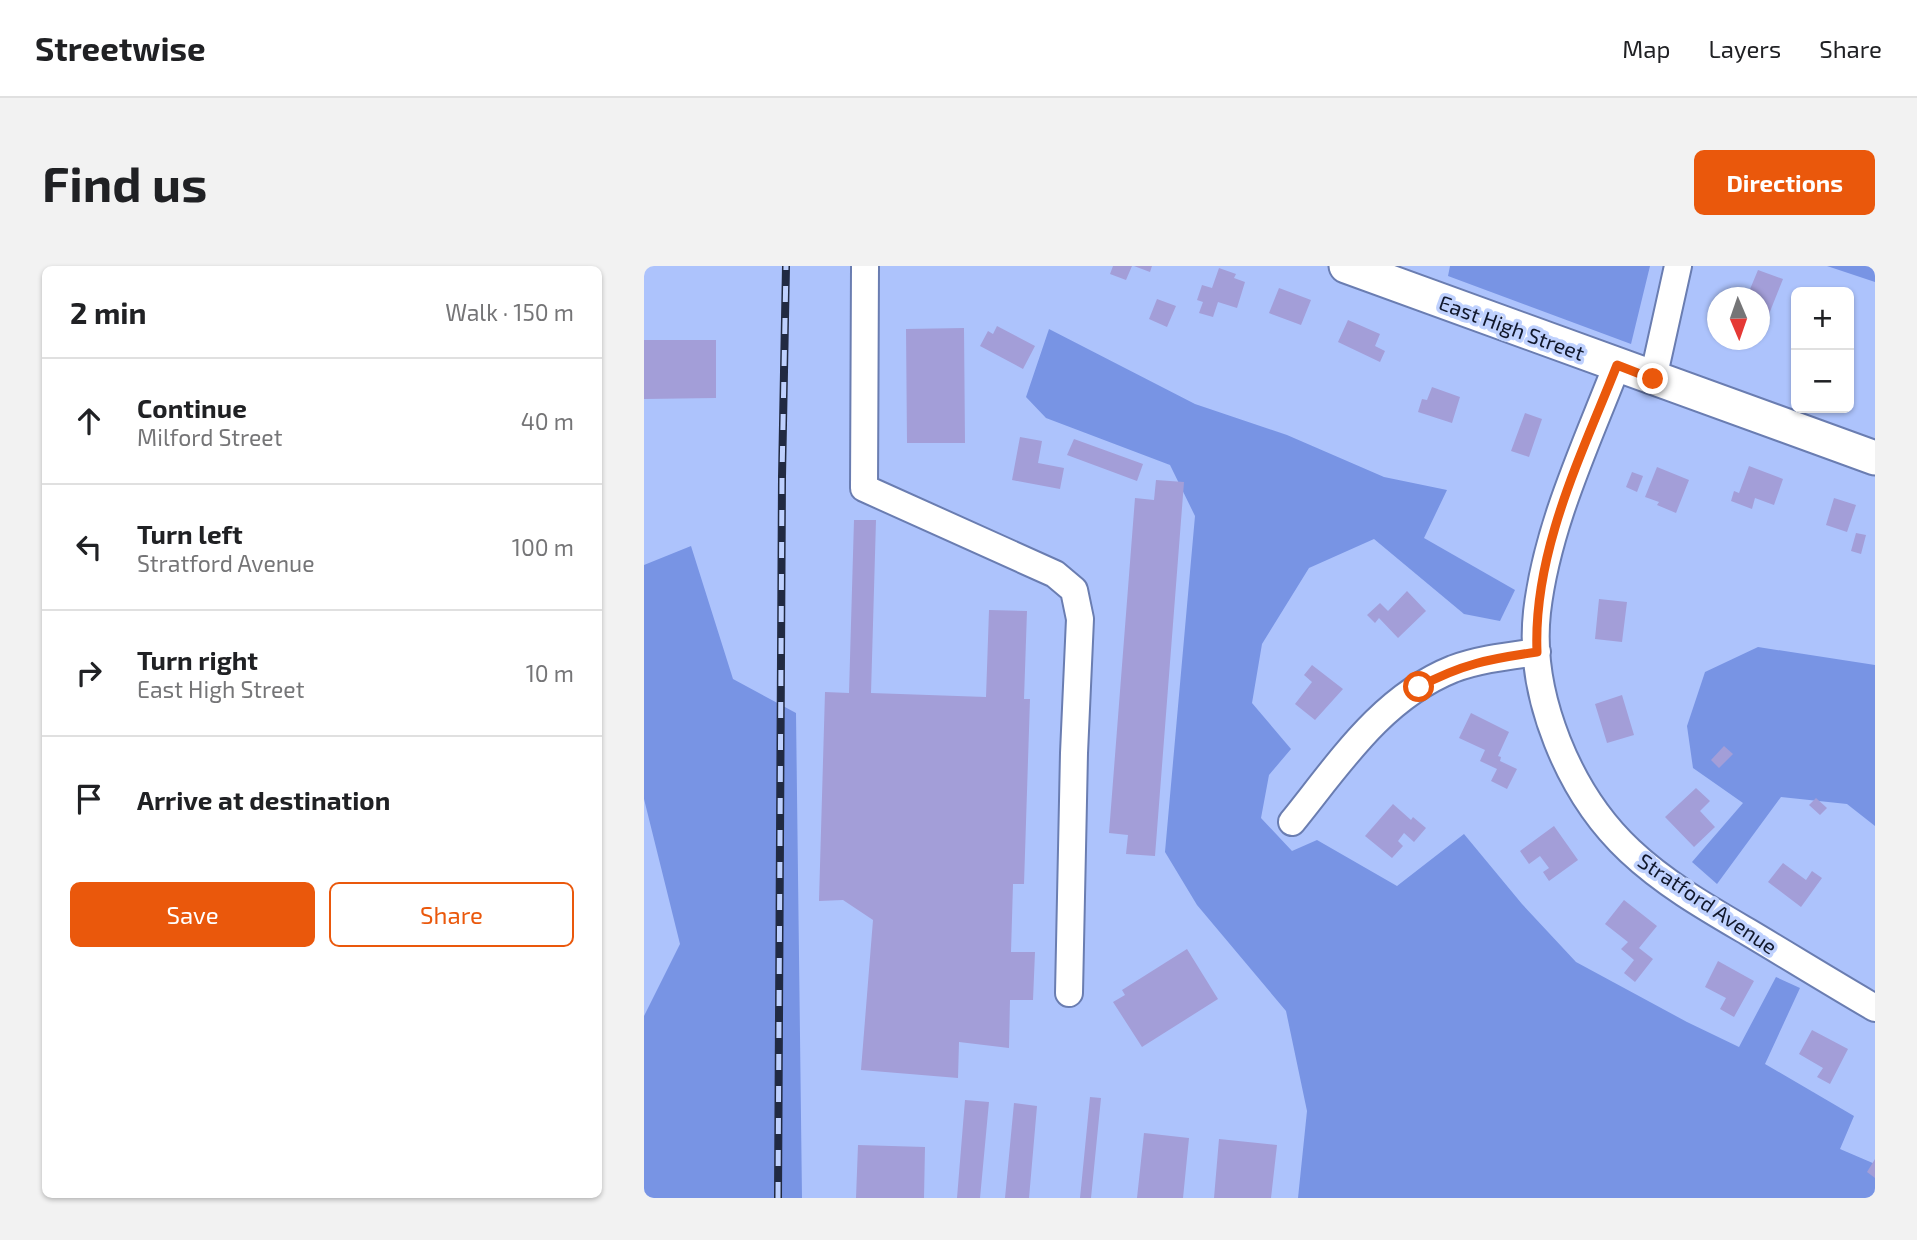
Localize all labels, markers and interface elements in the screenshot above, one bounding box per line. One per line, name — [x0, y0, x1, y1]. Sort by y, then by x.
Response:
text: Streetwise — [35, 28, 206, 68]
text: Map — [1622, 34, 1670, 63]
text: Layers — [1708, 34, 1781, 63]
text: Share — [1819, 34, 1882, 63]
button: Directions — [1694, 150, 1875, 215]
text: Find us — [42, 153, 207, 212]
north arrow — [1707, 287, 1770, 350]
map controls — [1791, 287, 1854, 413]
button: + — [1791, 287, 1854, 350]
street label: East High Street — [1436, 289, 1588, 365]
text: 2 min — [70, 294, 147, 330]
text: Walk · 150 m — [445, 298, 574, 326]
button: − — [1791, 350, 1854, 413]
route end — [1637, 363, 1668, 394]
text: Continue — [137, 392, 247, 423]
icon: ahead — [70, 402, 108, 440]
text: 40 m — [521, 407, 574, 435]
text: Milford Street — [137, 423, 282, 451]
text: Turn left — [137, 518, 243, 549]
icon: left — [70, 528, 108, 566]
text: 100 m — [512, 533, 574, 561]
text: Stratford Avenue — [137, 549, 315, 577]
text: Turn right — [137, 644, 258, 675]
icon: right — [70, 654, 108, 692]
text: 10 m — [526, 659, 574, 687]
route start — [1403, 671, 1434, 702]
text: East High Street — [137, 675, 304, 703]
icon: arrive — [70, 780, 108, 818]
text: Arrive at destination — [137, 784, 390, 815]
street label: Stratford Avenue — [1634, 847, 1782, 959]
button: Save — [70, 882, 315, 947]
button: Share — [329, 882, 574, 947]

